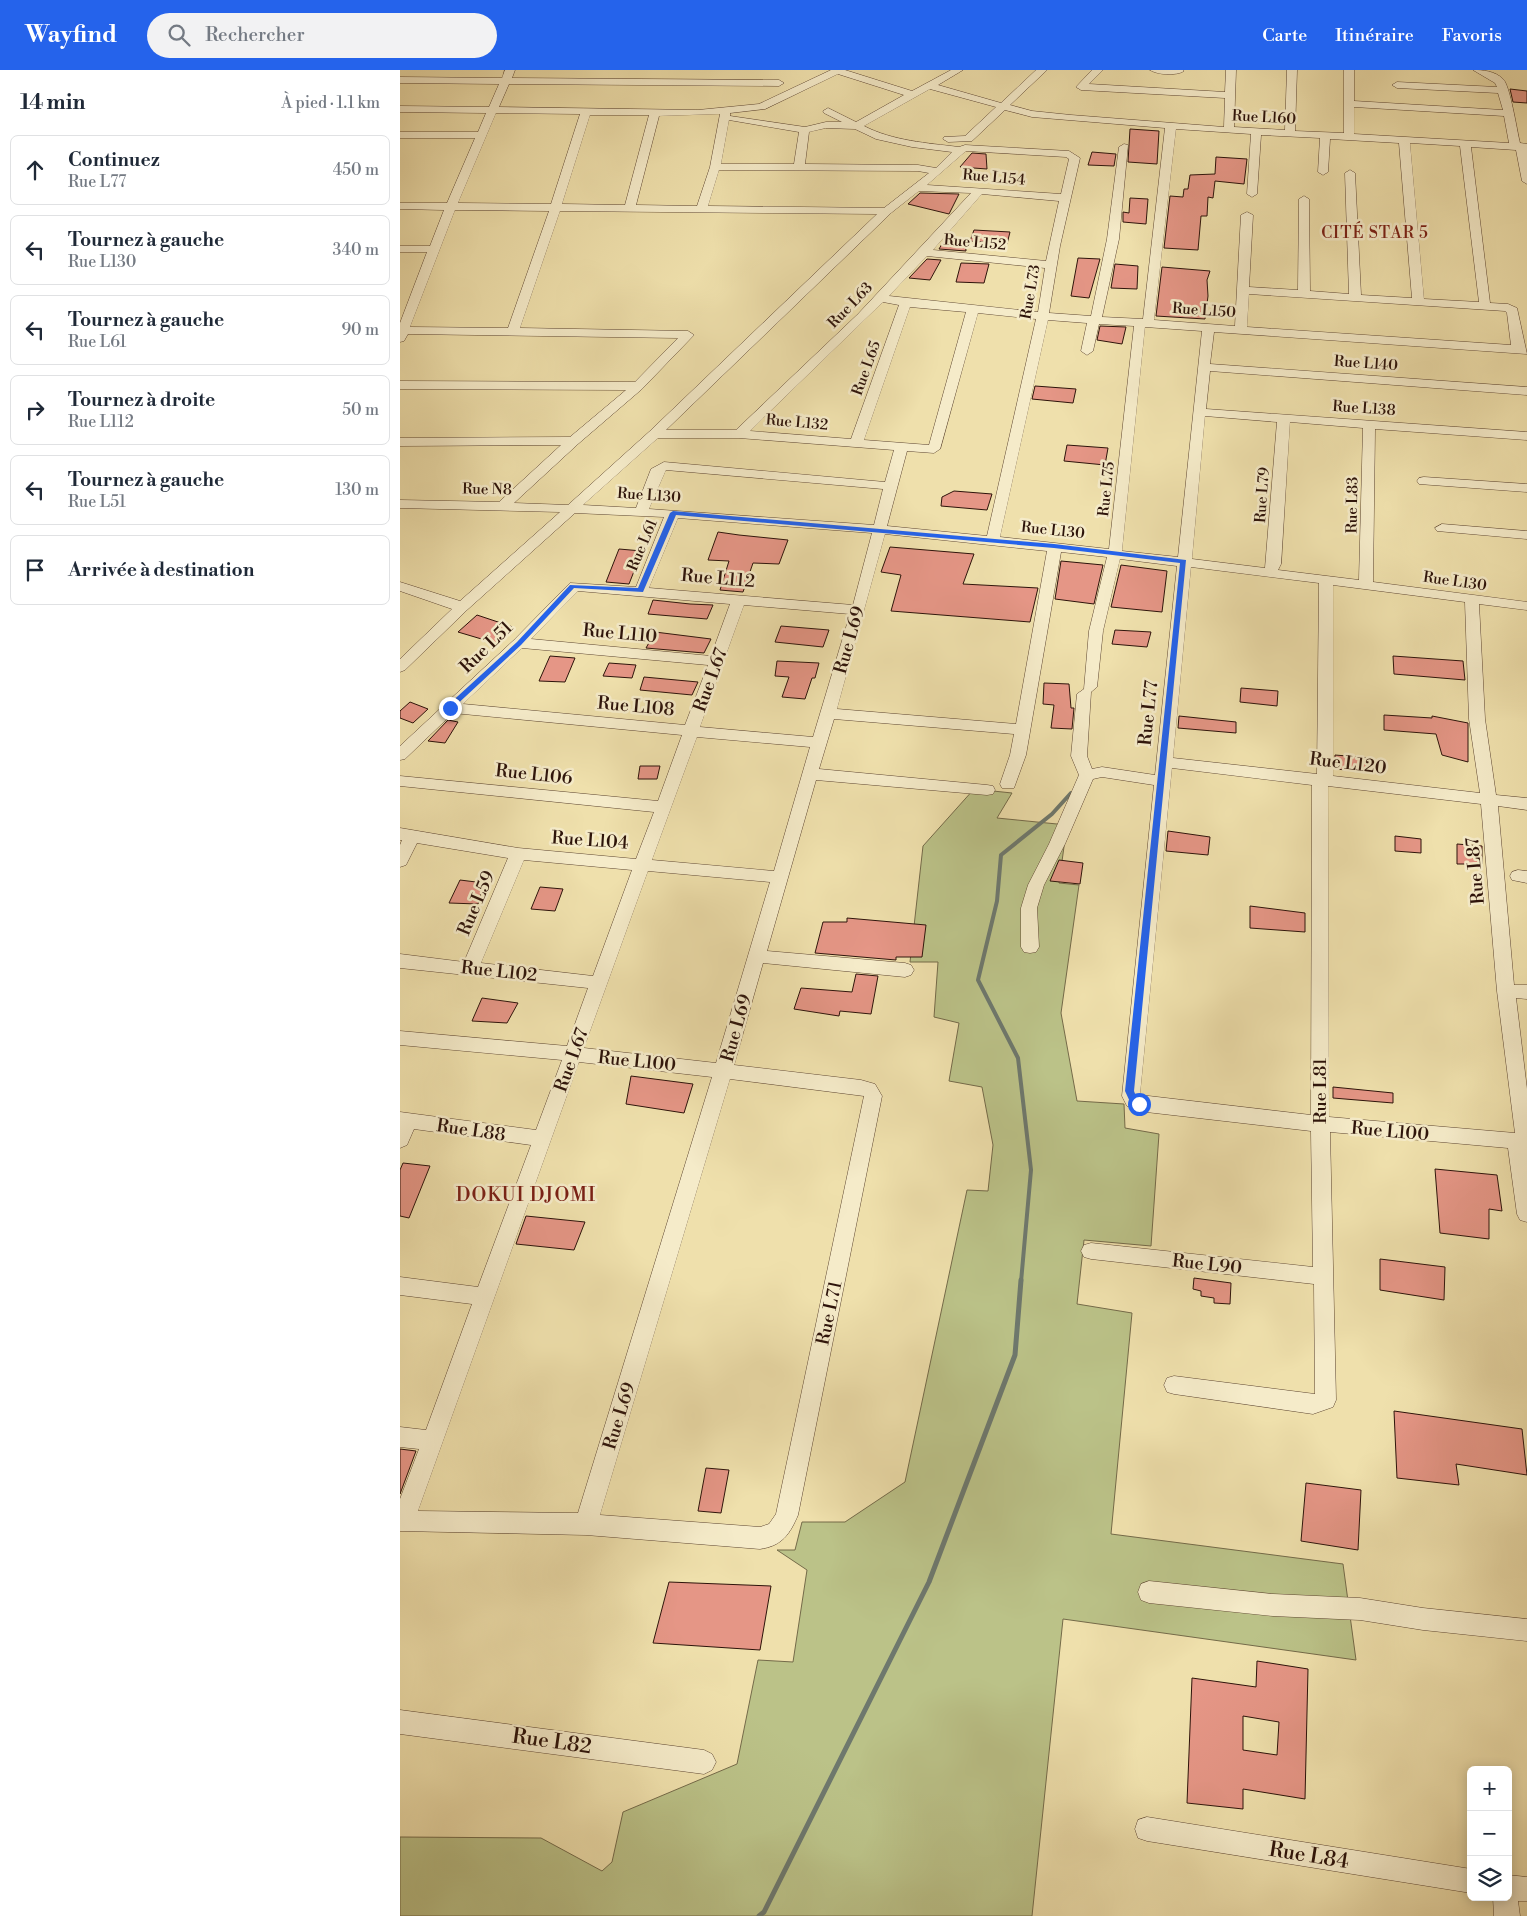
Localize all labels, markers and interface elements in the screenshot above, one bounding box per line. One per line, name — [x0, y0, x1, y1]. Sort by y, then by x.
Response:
search box — [147, 13, 497, 58]
text: Wayfind — [25, 20, 117, 50]
icon: search — [165, 21, 193, 49]
text: Rechercher — [205, 23, 305, 47]
text: Carte — [1262, 24, 1307, 47]
text: Itinéraire — [1335, 24, 1414, 47]
text: Favoris — [1442, 24, 1502, 47]
text: 14 min — [20, 90, 85, 116]
text: À pied · 1.1 km — [281, 93, 380, 113]
street label: Rue L160 — [1231, 106, 1297, 129]
text: Continuez — [68, 148, 160, 172]
icon: ahead — [21, 156, 49, 184]
text: 450 m — [333, 160, 379, 180]
street label: Rue L154 — [962, 165, 1026, 190]
text: Rue L77 — [68, 172, 126, 192]
district label: CITÉ STAR 5 — [1321, 221, 1429, 243]
text: Tournez à gauche — [68, 228, 224, 252]
street label: Rue L152 — [943, 230, 1007, 255]
icon: left — [21, 236, 49, 264]
text: 340 m — [332, 240, 379, 260]
text: Rue L130 — [68, 252, 136, 272]
street label: Rue L73 — [1016, 263, 1045, 321]
street label: Rue L63 — [824, 278, 877, 332]
street label: Rue L150 — [1171, 299, 1237, 322]
text: Tournez à gauche — [68, 308, 224, 332]
icon: left — [21, 316, 49, 344]
text: 90 m — [341, 320, 379, 340]
text: Rue L61 — [68, 332, 126, 352]
street label: Rue L65 — [848, 338, 885, 398]
street label: Rue L140 — [1333, 352, 1399, 375]
text: Tournez à droite — [68, 388, 215, 412]
icon: right — [21, 396, 49, 424]
street label: Rue L138 — [1332, 397, 1396, 420]
text: 50 m — [342, 400, 379, 420]
street label: Rue L132 — [765, 410, 829, 435]
text: Rue L112 — [68, 412, 134, 432]
street label: Rue L75 — [1094, 461, 1119, 517]
street label: Rue L79 — [1251, 466, 1274, 524]
text: Tournez à gauche — [68, 468, 224, 492]
icon: left — [21, 476, 49, 504]
street label: Rue L83 — [1343, 476, 1362, 534]
text: 130 m — [335, 480, 379, 500]
street label: Rue N8 — [462, 480, 512, 499]
street label: Rue L130 — [616, 484, 682, 507]
text: Rue L51 — [68, 492, 126, 512]
street label: Rue L61 — [623, 516, 662, 574]
street label: Rue L130 — [1020, 518, 1086, 543]
icon: arrive — [21, 556, 49, 584]
text: Arrivée à destination — [68, 558, 254, 582]
street label: Rue L112 — [680, 564, 756, 593]
street label: Rue L130 — [1422, 568, 1488, 595]
street label: Rue L69 — [829, 604, 870, 677]
street label: Rue L51 — [455, 616, 518, 678]
street label: Rue L110 — [582, 619, 658, 648]
street label: Rue L67 — [688, 645, 733, 715]
street label: Rue L77 — [1134, 679, 1163, 747]
street label: Rue L108 — [596, 692, 676, 721]
route end — [439, 697, 462, 720]
street label: Rue L120 — [1308, 747, 1388, 780]
street label: Rue L106 — [494, 759, 574, 790]
street label: Rue L104 — [551, 826, 630, 855]
street label: Rue L87 — [1461, 836, 1490, 905]
street label: Rue L59 — [453, 867, 500, 939]
street label: Rue L102 — [460, 956, 538, 987]
street label: Rue L69 — [716, 992, 757, 1065]
street label: Rue L67 — [549, 1025, 594, 1095]
street label: Rue L100 — [597, 1046, 677, 1077]
street label: Rue L81 — [1309, 1058, 1332, 1124]
route start — [1128, 1093, 1151, 1116]
street label: Rue L88 — [435, 1114, 507, 1147]
street label: Rue L100 — [1350, 1117, 1430, 1146]
district label: DOKUI DJOMI — [456, 1183, 596, 1207]
street label: Rue L90 — [1171, 1249, 1243, 1280]
street label: Rue L71 — [811, 1279, 848, 1347]
street label: Rue L69 — [598, 1380, 641, 1453]
street label: Rue L82 — [510, 1724, 593, 1760]
map controls — [1467, 1766, 1512, 1901]
button: + — [1467, 1766, 1512, 1811]
button: − — [1467, 1811, 1512, 1856]
street label: Rue L84 — [1267, 1837, 1351, 1875]
button: layers — [1467, 1856, 1512, 1901]

